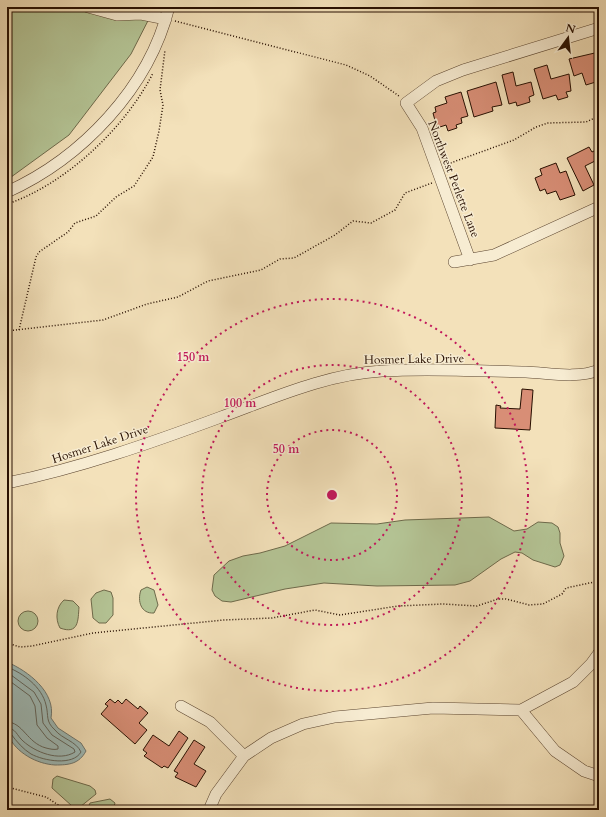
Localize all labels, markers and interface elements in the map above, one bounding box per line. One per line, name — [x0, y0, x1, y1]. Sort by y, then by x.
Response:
north arrow — [548, 18, 588, 58]
text: N — [564, 20, 577, 37]
street label: Northwest Perlette Lane — [424, 118, 484, 240]
text: 150 m — [177, 349, 210, 365]
street label: Hosmer Lake Drive — [364, 350, 464, 368]
text: 100 m — [224, 395, 257, 411]
street label: Hosmer Lake Drive — [50, 421, 150, 467]
text: 50 m — [273, 441, 300, 457]
centre of rings — [325, 488, 339, 502]

